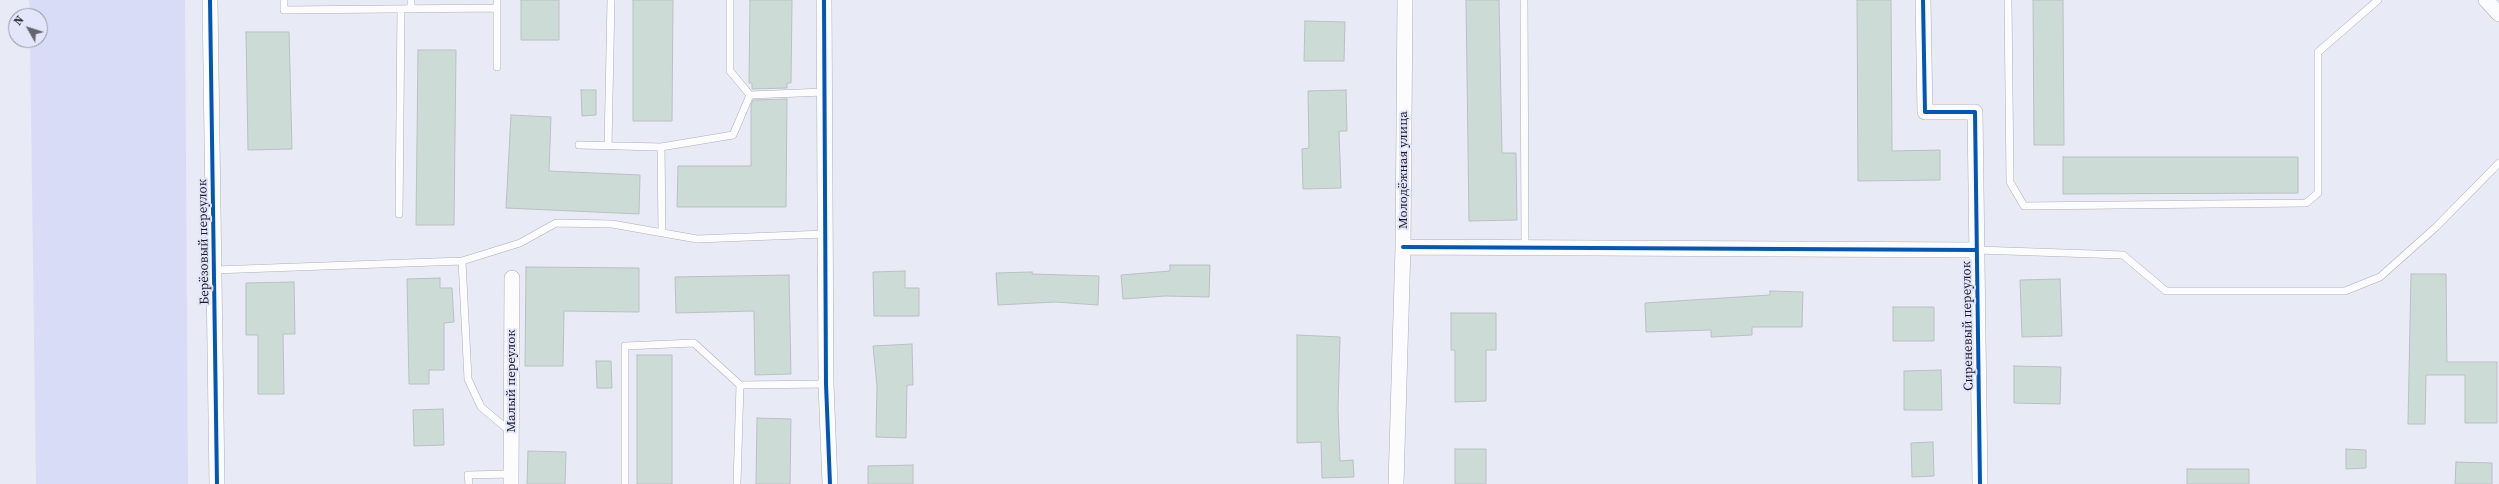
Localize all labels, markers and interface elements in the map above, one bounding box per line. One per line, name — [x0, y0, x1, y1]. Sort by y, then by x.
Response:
north arrow — [8, 8, 48, 48]
text: N — [11, 13, 27, 29]
street label: Молодёжная улица — [1396, 111, 1412, 229]
street label: Берёзовый переулок — [195, 179, 213, 305]
street label: Сиреневый переулок — [1959, 261, 1977, 391]
street label: Малый переулок — [504, 329, 520, 433]

